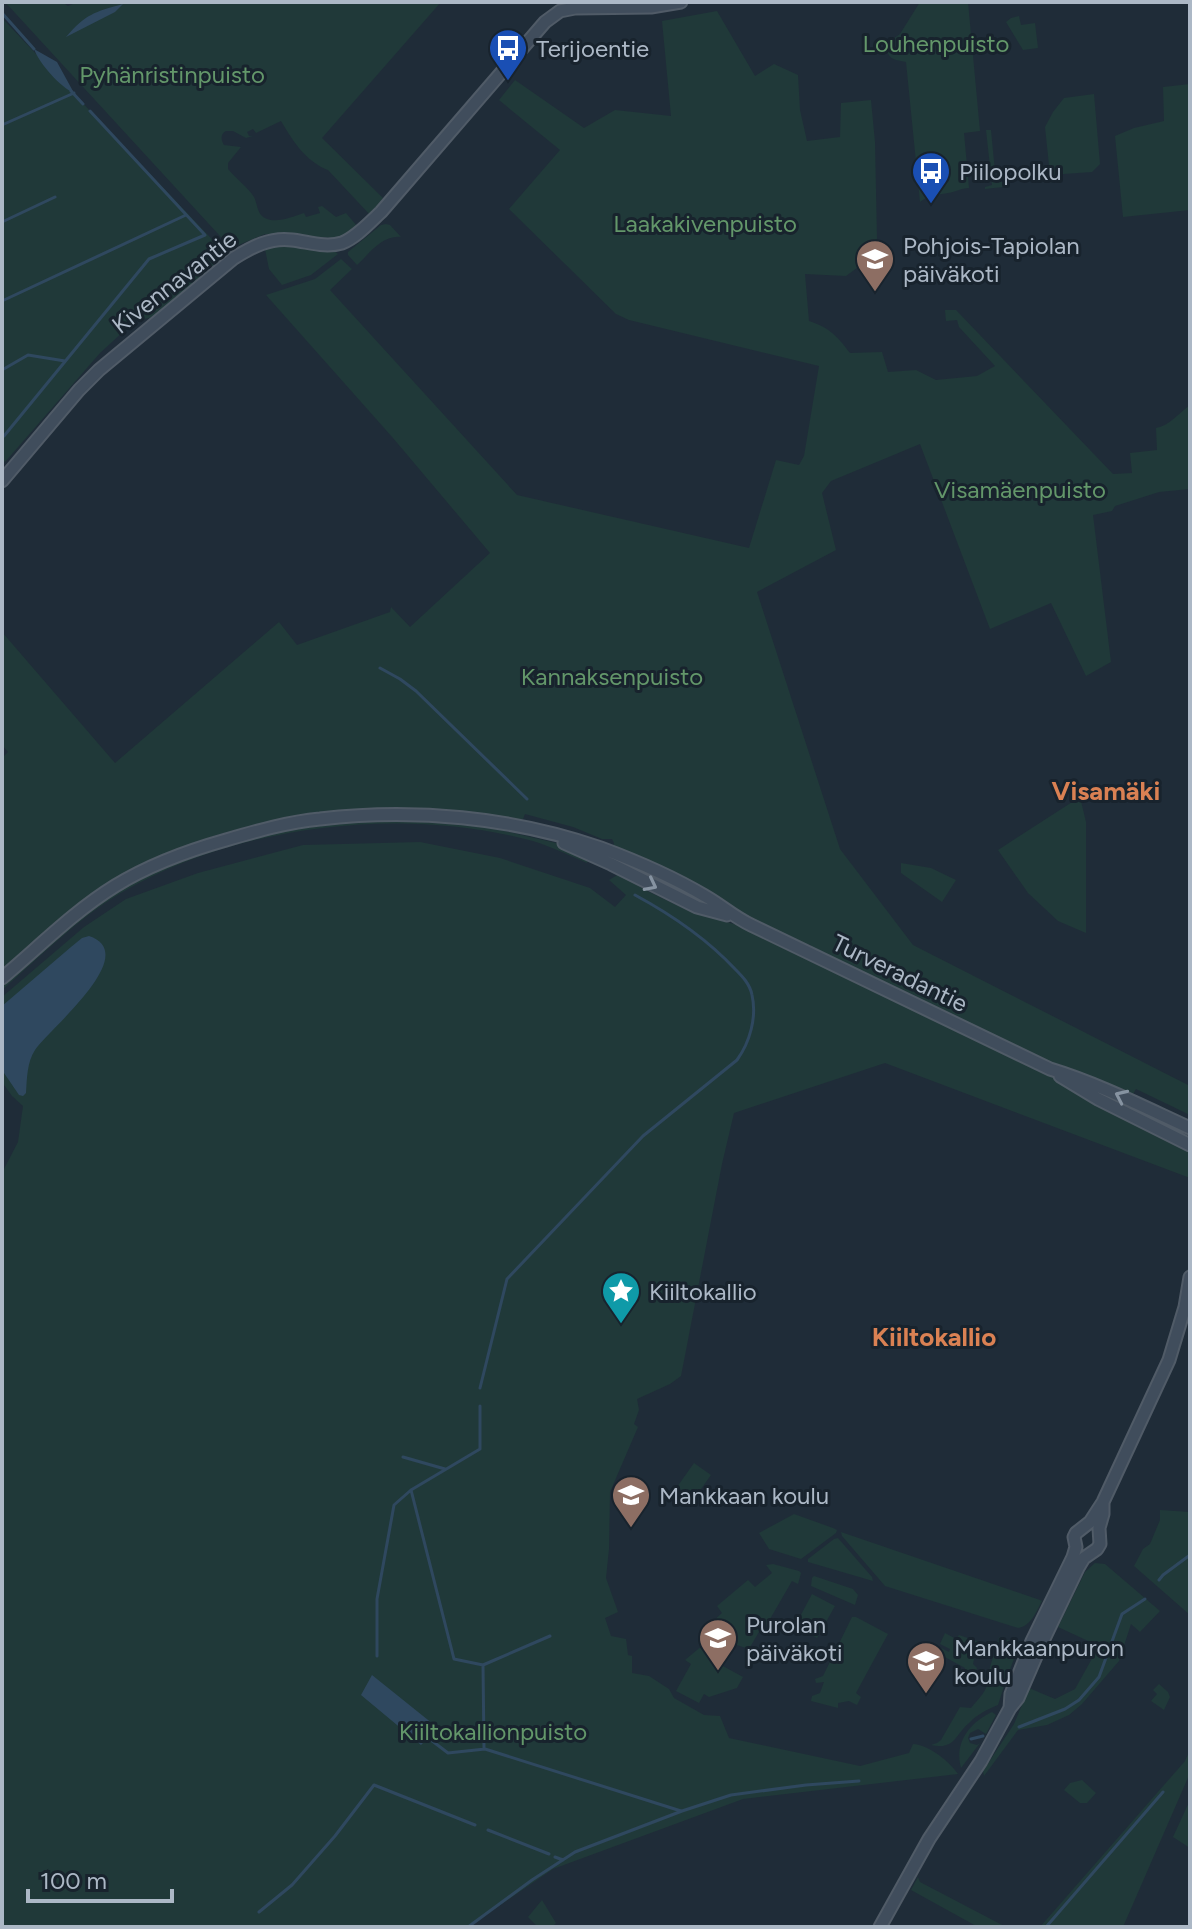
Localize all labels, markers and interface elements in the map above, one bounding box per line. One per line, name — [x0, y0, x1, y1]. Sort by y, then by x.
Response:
bus stop icon: Terijoentie — [487, 27, 529, 82]
park label: Louhenpuisto — [863, 29, 1009, 58]
place label: Terijoentie — [536, 34, 649, 63]
park label: Pyhänristinpuisto — [79, 60, 265, 89]
bus stop icon: Piilopolku — [910, 150, 952, 205]
place label: Piilopolku — [959, 157, 1062, 186]
park label: Laakakivenpuisto — [613, 209, 797, 238]
street label: Kivennavantie — [106, 224, 242, 340]
place label: Pohjois-Tapiolan päiväkoti — [903, 231, 1080, 288]
school or university icon: Pohjois-Tapiolan päiväkoti — [854, 238, 896, 293]
park label: Visamäenpuisto — [934, 475, 1106, 504]
park label: Kannaksenpuisto — [521, 662, 703, 691]
district label: Visamäki — [1052, 775, 1160, 807]
one-way arrow — [643, 875, 658, 890]
street label: Turveradantie — [828, 928, 972, 1018]
one-way arrow — [1115, 1090, 1129, 1106]
place icon: Kiiltokallio — [600, 1270, 642, 1325]
place label: Kiiltokallio — [649, 1277, 757, 1306]
district label: Kiiltokallio — [872, 1321, 996, 1353]
school or university icon: Mankkaan koulu — [610, 1474, 652, 1529]
place label: Mankkaan koulu — [659, 1481, 829, 1510]
place label: Purolan päiväkoti — [746, 1610, 843, 1667]
school or university icon: Purolan päiväkoti — [697, 1617, 739, 1672]
place label: Mankkaanpuron koulu — [954, 1633, 1124, 1690]
school or university icon: Mankkaanpuron koulu — [905, 1640, 947, 1695]
park label: Kiiltokallionpuisto — [399, 1717, 587, 1746]
scale bar — [28, 1853, 172, 1903]
text: 100 m — [40, 1866, 107, 1895]

